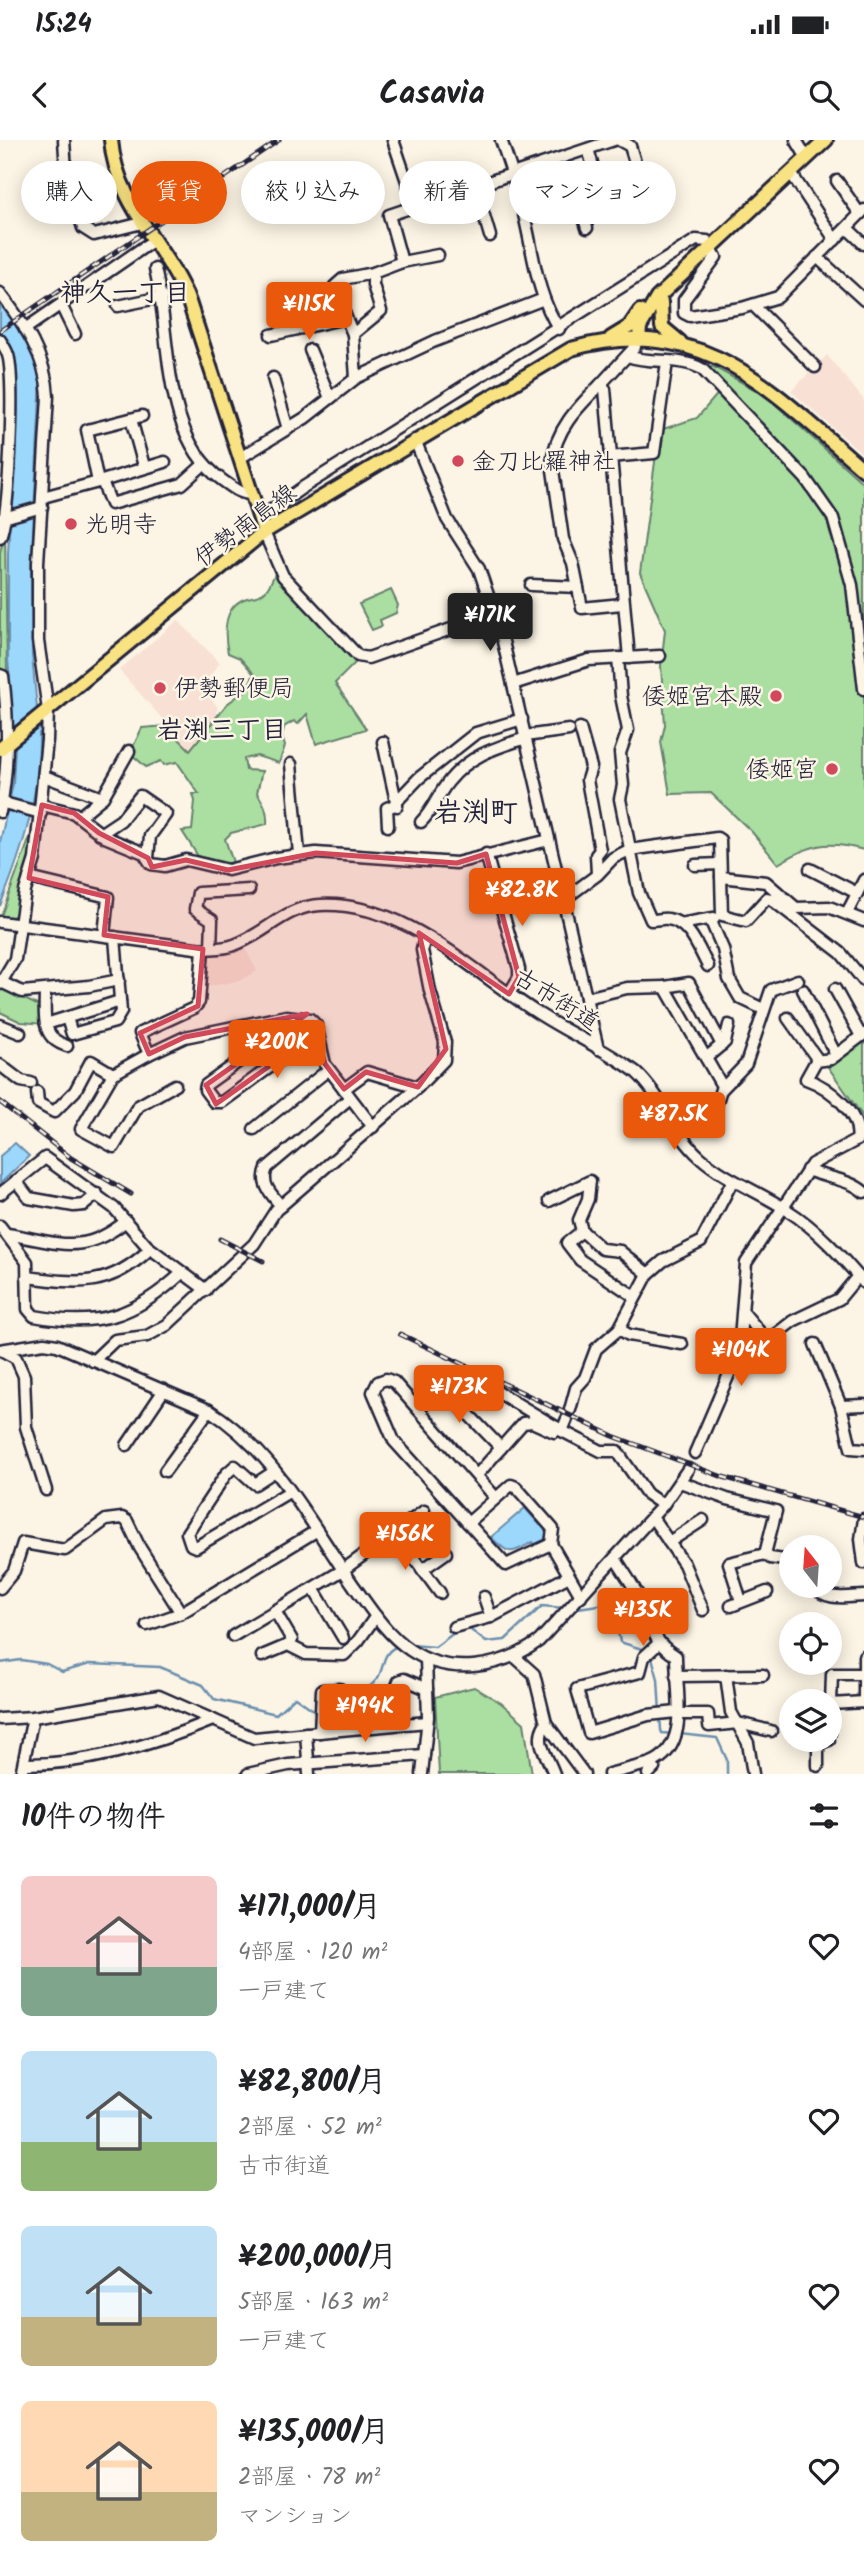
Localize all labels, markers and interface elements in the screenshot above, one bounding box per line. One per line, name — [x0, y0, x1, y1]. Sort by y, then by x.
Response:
text: 15:24 — [35, 4, 92, 46]
text: Casavia — [379, 69, 485, 120]
icon: back — [21, 76, 59, 114]
icon: search — [805, 76, 843, 114]
chip: 購入 — [21, 161, 117, 224]
chip: 賃貸 — [131, 161, 227, 224]
chip: 絞り込み — [241, 161, 385, 224]
chip: 新着 — [399, 161, 495, 224]
chip: マンション — [509, 161, 676, 224]
district label: 神久一丁目 — [60, 273, 190, 315]
pin: ¥115K — [260, 282, 358, 342]
text: ¥115K — [282, 287, 336, 323]
place label: 金刀比羅神社 — [472, 443, 616, 482]
marker: 金刀比羅神社 — [450, 453, 466, 469]
street label: 伊勢南島線 — [186, 475, 306, 578]
place label: 光明寺 — [85, 506, 157, 545]
marker: 光明寺 — [63, 516, 79, 532]
pin: ¥171K — [441, 594, 539, 653]
text: ¥171K — [464, 598, 516, 634]
place label: 伊勢郵便局 — [174, 670, 294, 709]
place label: 倭姬宮本殿 — [642, 678, 762, 717]
marker: 伊勢郵便局 — [152, 680, 168, 696]
marker: 倭姬宮本殿 — [768, 688, 784, 704]
district label: 岩渕三丁目 — [157, 710, 287, 752]
place label: 倭姬宮 — [746, 751, 818, 790]
marker: 倭姬宮 — [824, 761, 840, 777]
district label: 岩渕町 — [434, 791, 518, 836]
pin: ¥82.8K — [465, 868, 579, 928]
text: ¥82.8K — [485, 873, 559, 909]
street label: 古市街道 — [505, 958, 607, 1042]
pin: ¥200K — [228, 1020, 326, 1080]
text: ¥200K — [245, 1025, 310, 1061]
pin: ¥87.5K — [617, 1093, 731, 1152]
text: ¥87.5K — [639, 1097, 709, 1133]
pin: ¥104K — [692, 1328, 790, 1388]
text: ¥104K — [711, 1333, 771, 1369]
pin: ¥173K — [410, 1366, 508, 1425]
text: ¥173K — [430, 1370, 488, 1406]
pin: ¥156K — [356, 1512, 454, 1572]
text: ¥156K — [375, 1517, 435, 1553]
north arrow — [779, 1535, 842, 1598]
map controls — [779, 1535, 842, 1752]
pin: ¥135K — [594, 1588, 692, 1648]
text: ¥135K — [613, 1593, 673, 1629]
button: locate — [779, 1612, 842, 1675]
pin: ¥194K — [316, 1684, 414, 1744]
text: ¥194K — [335, 1689, 395, 1725]
button: layers — [779, 1689, 842, 1752]
text: 10件の物件 — [21, 1794, 165, 1842]
icon: filters — [805, 1797, 843, 1835]
text: ¥171,000/月 — [238, 1884, 381, 1932]
icon: home — [77, 1904, 161, 1988]
icon: heart — [805, 1927, 843, 1965]
text: 4部屋 · 120 m² — [238, 1935, 387, 1971]
text: 一戸建て — [238, 1974, 330, 2010]
text: ¥82,800/月 — [238, 2059, 386, 2107]
icon: home — [77, 2079, 161, 2163]
icon: heart — [805, 2102, 843, 2140]
text: 2部屋 · 52 m² — [238, 2110, 382, 2146]
text: 古市街道 — [238, 2149, 330, 2185]
text: ¥200,000/月 — [238, 2234, 397, 2282]
icon: home — [77, 2254, 161, 2338]
icon: heart — [805, 2277, 843, 2315]
text: 5部屋 · 163 m² — [238, 2285, 388, 2321]
text: 一戸建て — [238, 2324, 330, 2360]
text: ¥135,000/月 — [238, 2409, 390, 2457]
icon: home — [77, 2429, 161, 2513]
icon: heart — [805, 2452, 843, 2490]
text: 2部屋 · 78 m² — [238, 2460, 380, 2496]
text: マンション — [238, 2499, 352, 2535]

